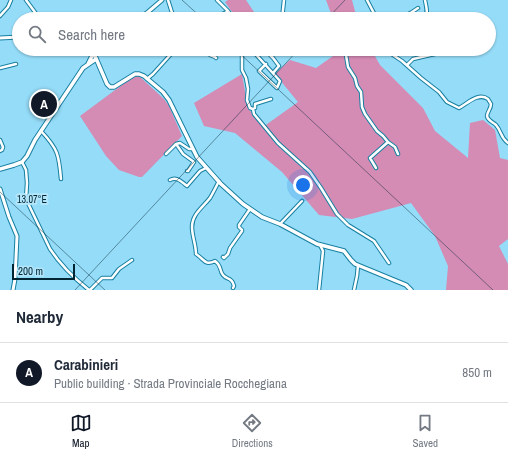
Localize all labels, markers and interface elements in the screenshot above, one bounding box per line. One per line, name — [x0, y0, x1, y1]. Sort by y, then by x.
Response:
search box — [12, 12, 496, 56]
icon: search — [26, 23, 48, 45]
text: Search here — [58, 24, 125, 45]
pin: A — [31, 89, 57, 119]
your location — [293, 175, 313, 195]
text: 13.07°E — [17, 193, 47, 206]
scale bar — [12, 262, 75, 281]
text: 200 m — [18, 264, 43, 278]
text: Nearby — [16, 305, 63, 328]
text: Carabinieri — [54, 354, 118, 375]
text: A — [25, 364, 33, 381]
text: 850 m — [462, 364, 492, 381]
text: Public building · Strada Provinciale Rocchegiana — [54, 375, 287, 392]
tab: Map — [70, 412, 92, 450]
tab: Directions — [232, 412, 273, 450]
tab: Saved — [413, 412, 438, 450]

